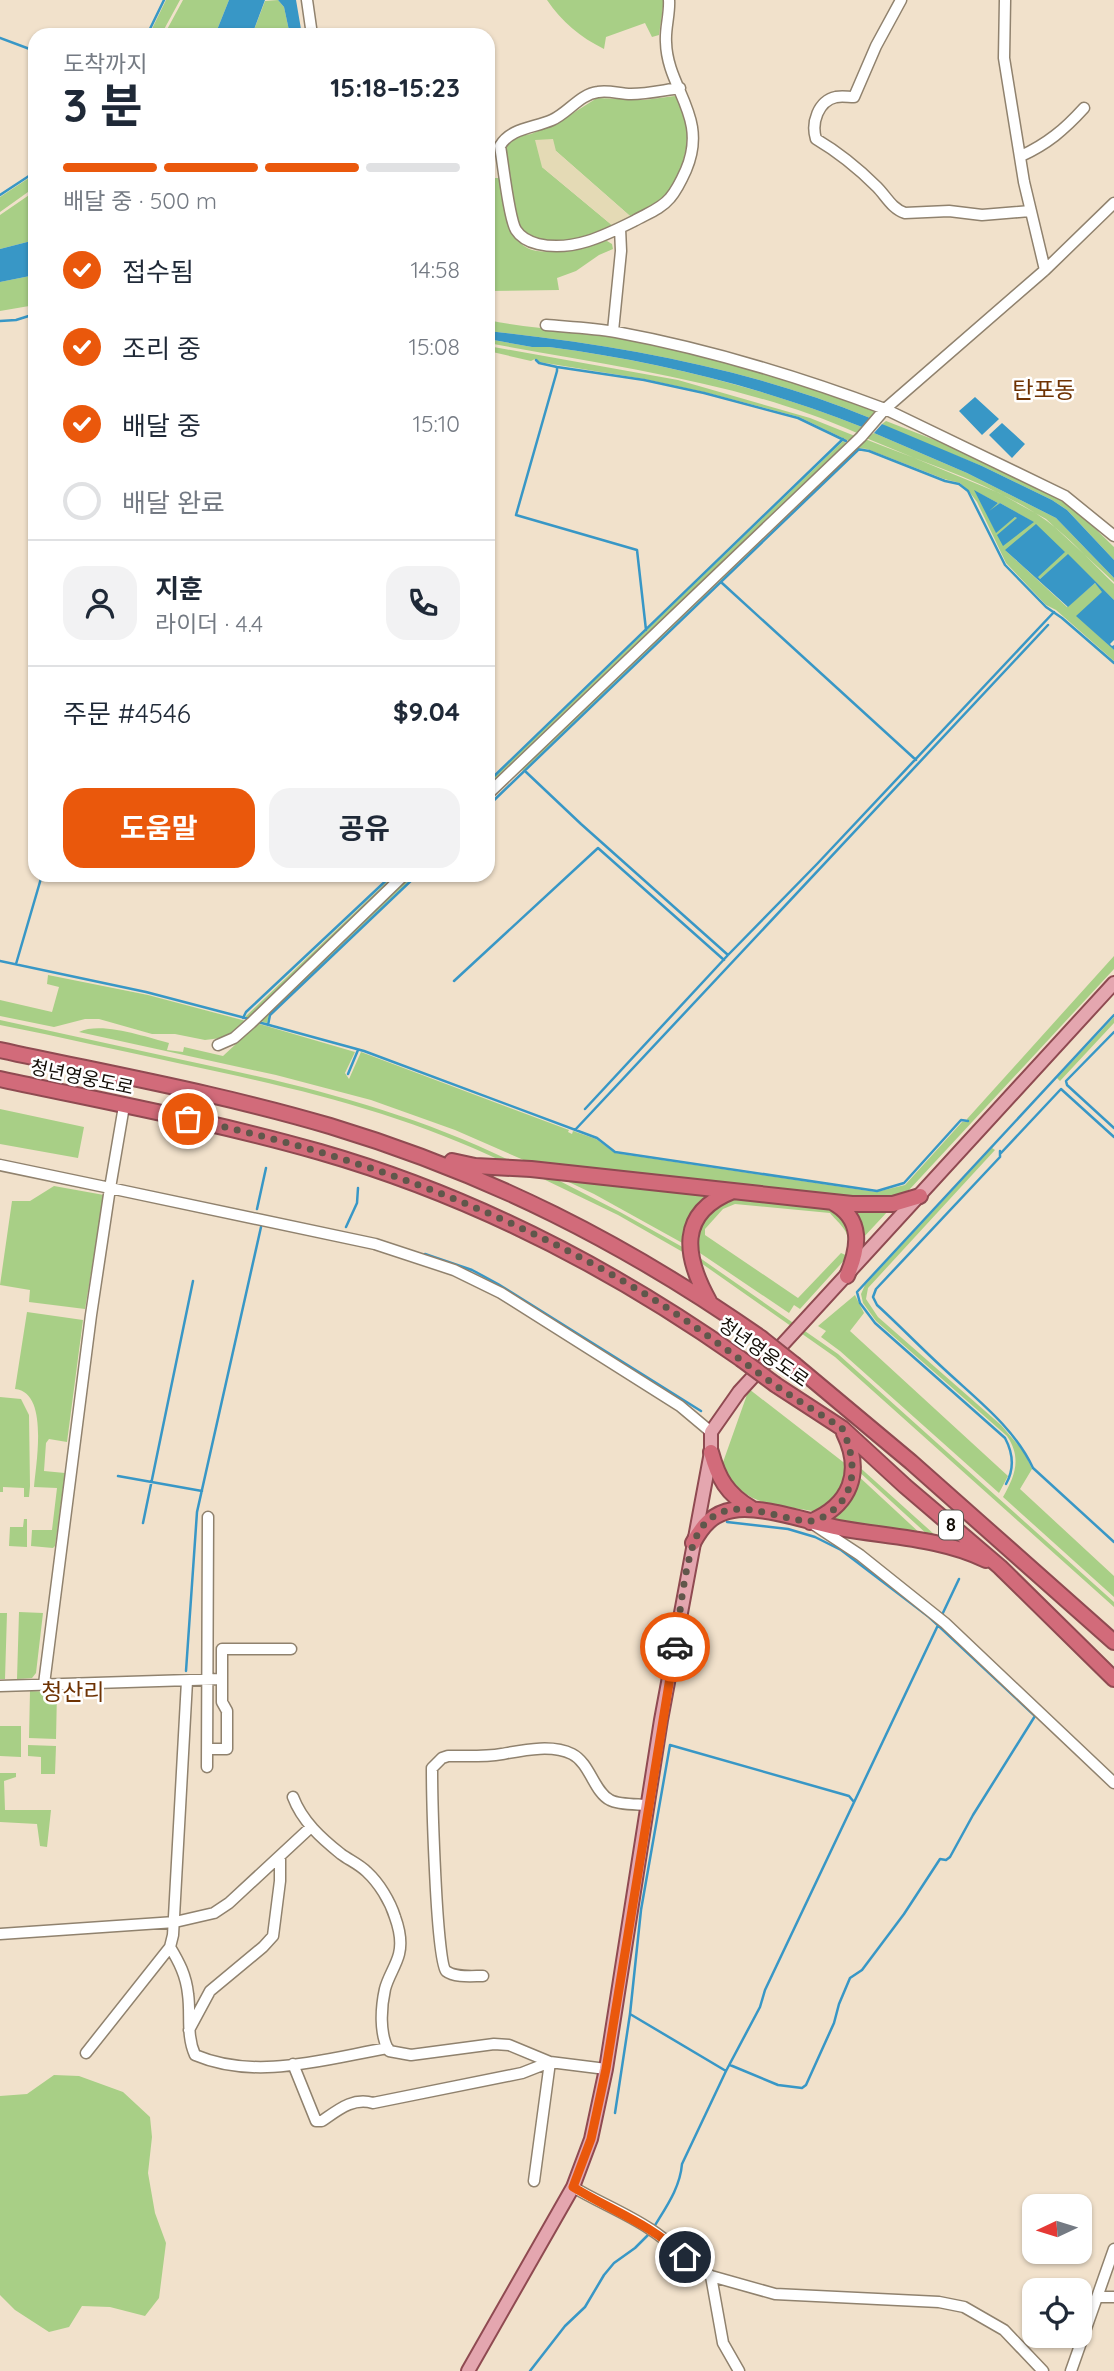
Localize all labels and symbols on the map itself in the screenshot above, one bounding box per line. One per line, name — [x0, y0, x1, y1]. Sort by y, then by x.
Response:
district label: 탄포동 — [1012, 375, 1076, 404]
street label: 청년영웅도로 — [28, 1054, 136, 1100]
pin — [158, 1089, 218, 1149]
street label: 청년영웅도로 — [714, 1312, 814, 1392]
road number: 8 — [939, 1510, 963, 1540]
courier — [640, 1612, 710, 1682]
district label: 청산리 — [41, 1677, 105, 1706]
north arrow — [1022, 2194, 1092, 2264]
pin — [655, 2227, 715, 2287]

